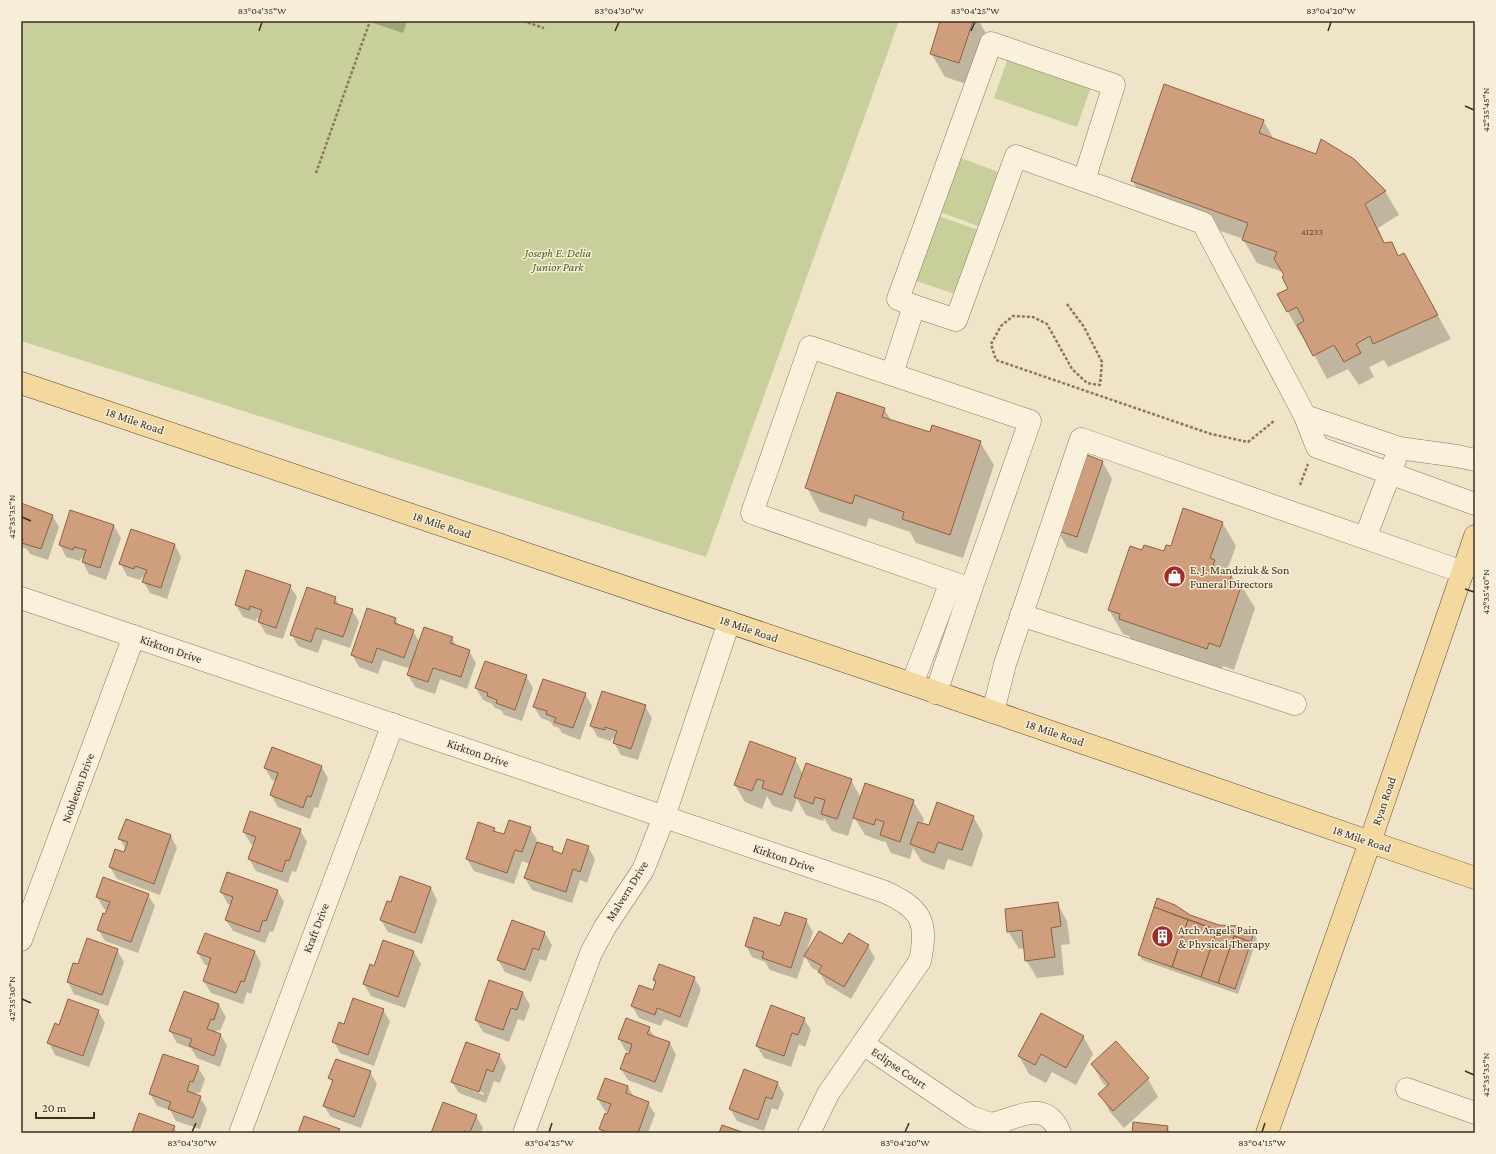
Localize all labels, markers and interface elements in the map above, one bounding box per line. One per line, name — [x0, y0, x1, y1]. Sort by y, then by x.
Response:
text: 83°04'35"W — [238, 5, 287, 16]
text: 83°04'30"W — [594, 5, 644, 16]
text: 83°04'25"W — [951, 5, 1000, 16]
text: 83°04'20"W — [1306, 5, 1357, 16]
text: 42°35'45"N — [1480, 87, 1491, 132]
house number: 41233 — [1301, 226, 1324, 237]
park label: Joseph E. Delia Junior Park — [523, 246, 592, 274]
street label: 18 Mile Road — [104, 404, 167, 438]
text: 42°35'35"N — [6, 494, 17, 539]
street label: 18 Mile Road — [411, 508, 474, 542]
place label: E. J. Mandziuk & Son Funeral Directors — [1190, 563, 1290, 591]
shop icon: E. J. Mandziuk & Son Funeral Directors — [1162, 564, 1188, 590]
text: 42°35'40"N — [1480, 569, 1491, 615]
street label: 18 Mile Road — [718, 612, 781, 646]
street label: Kirkton Drive — [138, 632, 204, 666]
street label: 18 Mile Road — [1024, 716, 1087, 750]
street label: Kirkton Drive — [445, 736, 511, 770]
street label: Nobleton Drive — [59, 751, 97, 825]
street label: Ryan Road — [1369, 774, 1399, 827]
street label: 18 Mile Road — [1331, 822, 1394, 856]
street label: Kirkton Drive — [751, 841, 817, 875]
street label: Malvern Drive — [603, 858, 651, 924]
street label: Kraft Drive — [300, 901, 332, 955]
place label: Arch Angels Pain & Physical Therapy — [1178, 923, 1270, 951]
building icon: Arch Angels Pain & Physical Therapy — [1150, 924, 1176, 950]
text: 42°35'30"N — [6, 976, 17, 1022]
street label: Eclipse Court — [869, 1044, 930, 1092]
text: 42°35'35"N — [1480, 1052, 1491, 1097]
scale bar — [36, 1094, 94, 1120]
text: 20 m — [42, 1101, 67, 1115]
text: 83°04'30"W — [167, 1137, 217, 1148]
text: 83°04'25"W — [525, 1137, 574, 1148]
text: 83°04'20"W — [880, 1137, 931, 1148]
text: 83°04'15"W — [1238, 1137, 1286, 1148]

